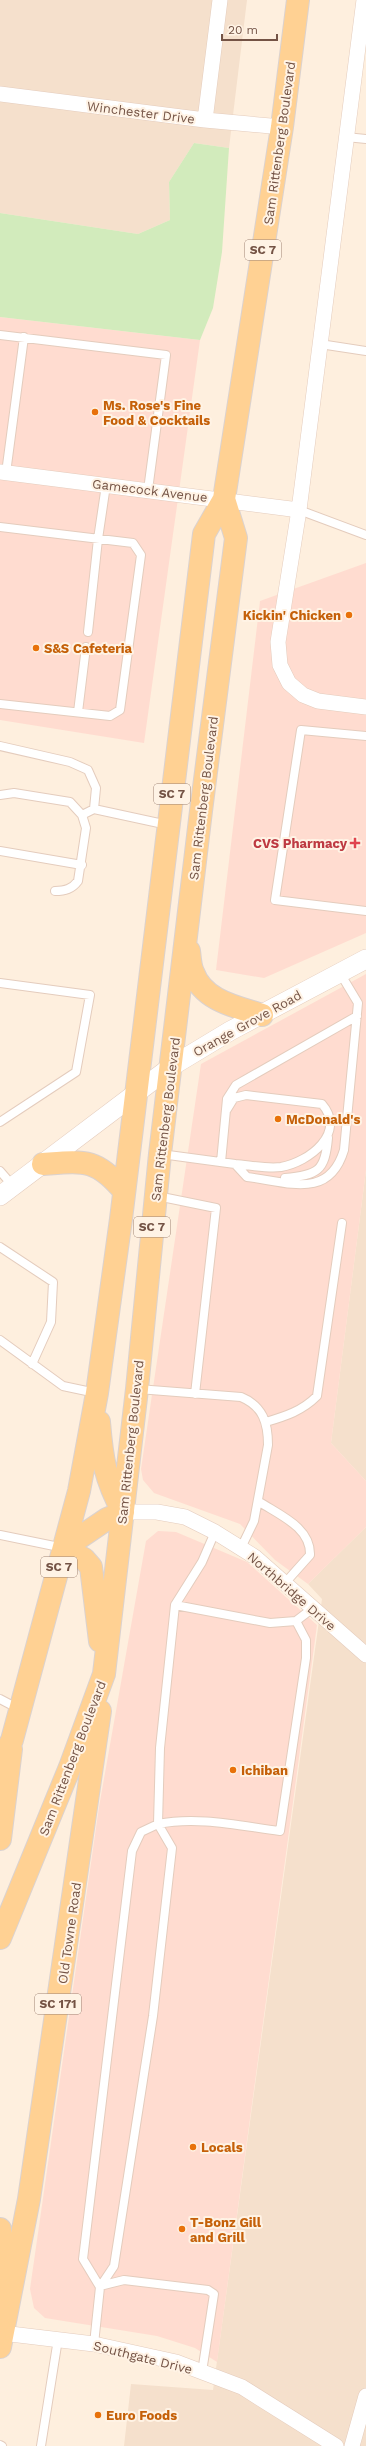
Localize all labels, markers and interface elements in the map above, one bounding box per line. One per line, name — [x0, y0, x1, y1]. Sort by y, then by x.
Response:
scale bar — [222, 16, 277, 42]
text: 20 m — [228, 23, 258, 37]
street label: Sam Rittenberg Boulevard — [261, 60, 298, 226]
street label: Winchester Drive — [86, 98, 196, 127]
road number: SC 7 — [245, 240, 281, 260]
place label: Ms. Rose's Fine Food & Cocktails — [103, 398, 210, 428]
marker: Ms. Rose's Fine Food & Cocktails — [90, 407, 100, 417]
street label: Gamecock Avenue — [91, 476, 208, 505]
place label: Kickin' Chicken — [243, 608, 341, 623]
marker: Kickin' Chicken — [344, 610, 354, 620]
place label: S&S Cafeteria — [44, 641, 133, 656]
marker: S&S Cafeteria — [31, 643, 41, 653]
street label: Sam Rittenberg Boulevard — [186, 715, 221, 881]
road number: SC 7 — [154, 784, 190, 804]
place label: CVS Pharmacy — [253, 836, 348, 851]
marker: CVS Pharmacy — [350, 838, 360, 848]
street label: Orange Grove Road — [190, 987, 304, 1060]
street label: Sam Rittenberg Boulevard — [148, 1036, 183, 1202]
place label: McDonald's — [286, 1112, 360, 1127]
marker: McDonald's — [273, 1114, 283, 1124]
road number: SC 7 — [134, 1217, 170, 1237]
street label: Sam Rittenberg Boulevard — [114, 1359, 147, 1525]
street label: Northbridge Drive — [245, 1549, 339, 1634]
road number: SC 7 — [41, 1557, 77, 1577]
street label: Sam Rittenberg Boulevard — [36, 1679, 109, 1838]
place label: Ichiban — [241, 1763, 288, 1778]
marker: Ichiban — [228, 1765, 238, 1775]
street label: Old Towne Road — [55, 1881, 84, 1985]
road number: SC 171 — [35, 1994, 81, 2014]
place label: Locals — [201, 2140, 243, 2155]
marker: Locals — [188, 2142, 198, 2152]
place label: T-Bonz Gill and Grill — [190, 2215, 262, 2245]
marker: T-Bonz Gill and Grill — [177, 2224, 187, 2234]
street label: Southgate Drive — [92, 2338, 194, 2377]
place label: Euro Foods — [106, 2408, 177, 2423]
marker: Euro Foods — [93, 2410, 103, 2420]

